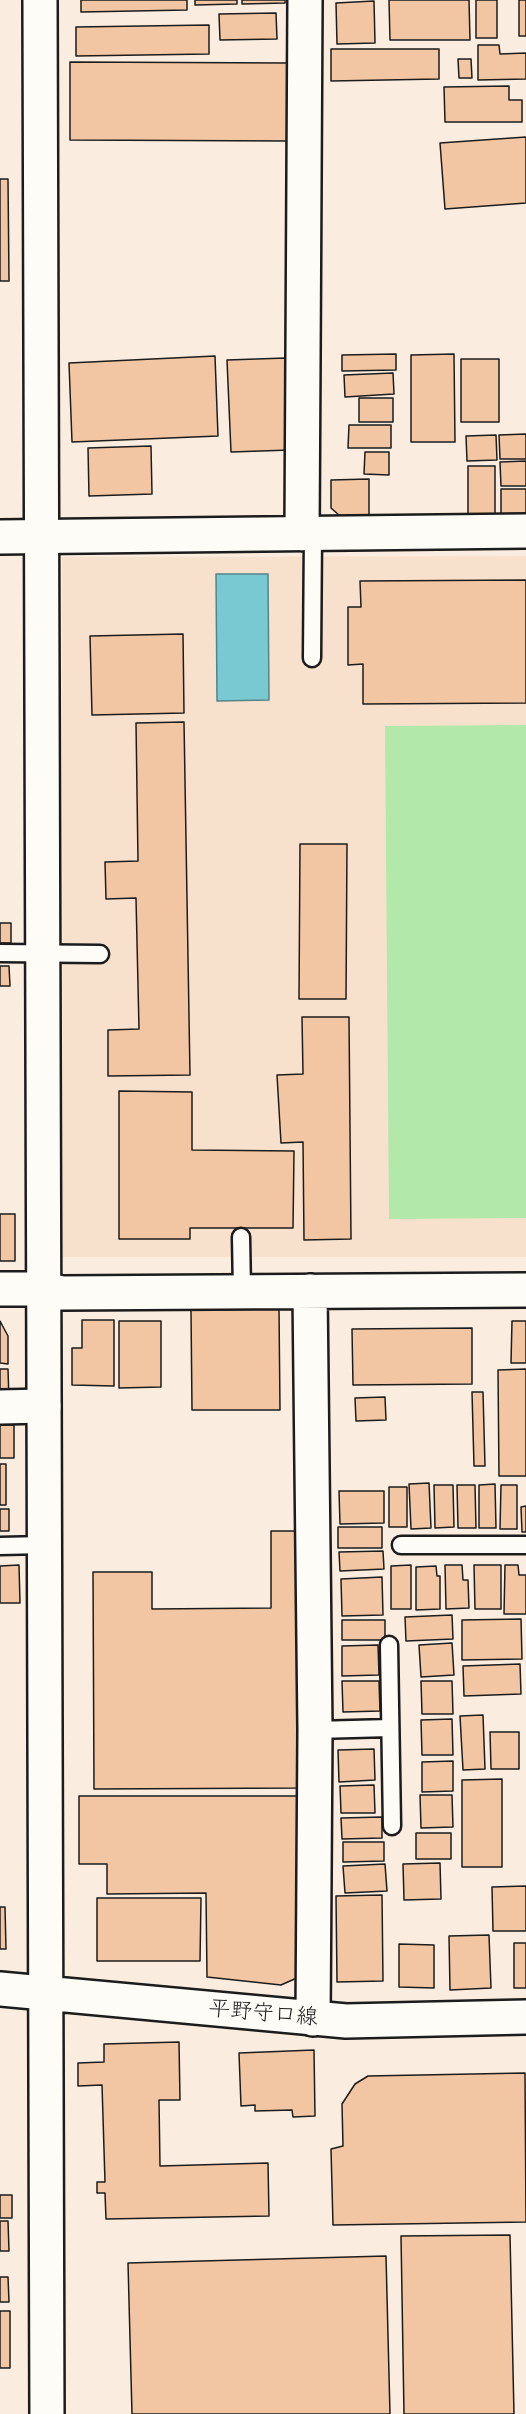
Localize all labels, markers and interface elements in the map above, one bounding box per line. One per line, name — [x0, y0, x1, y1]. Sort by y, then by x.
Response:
street label: 平野守口線 — [207, 1996, 319, 2032]

